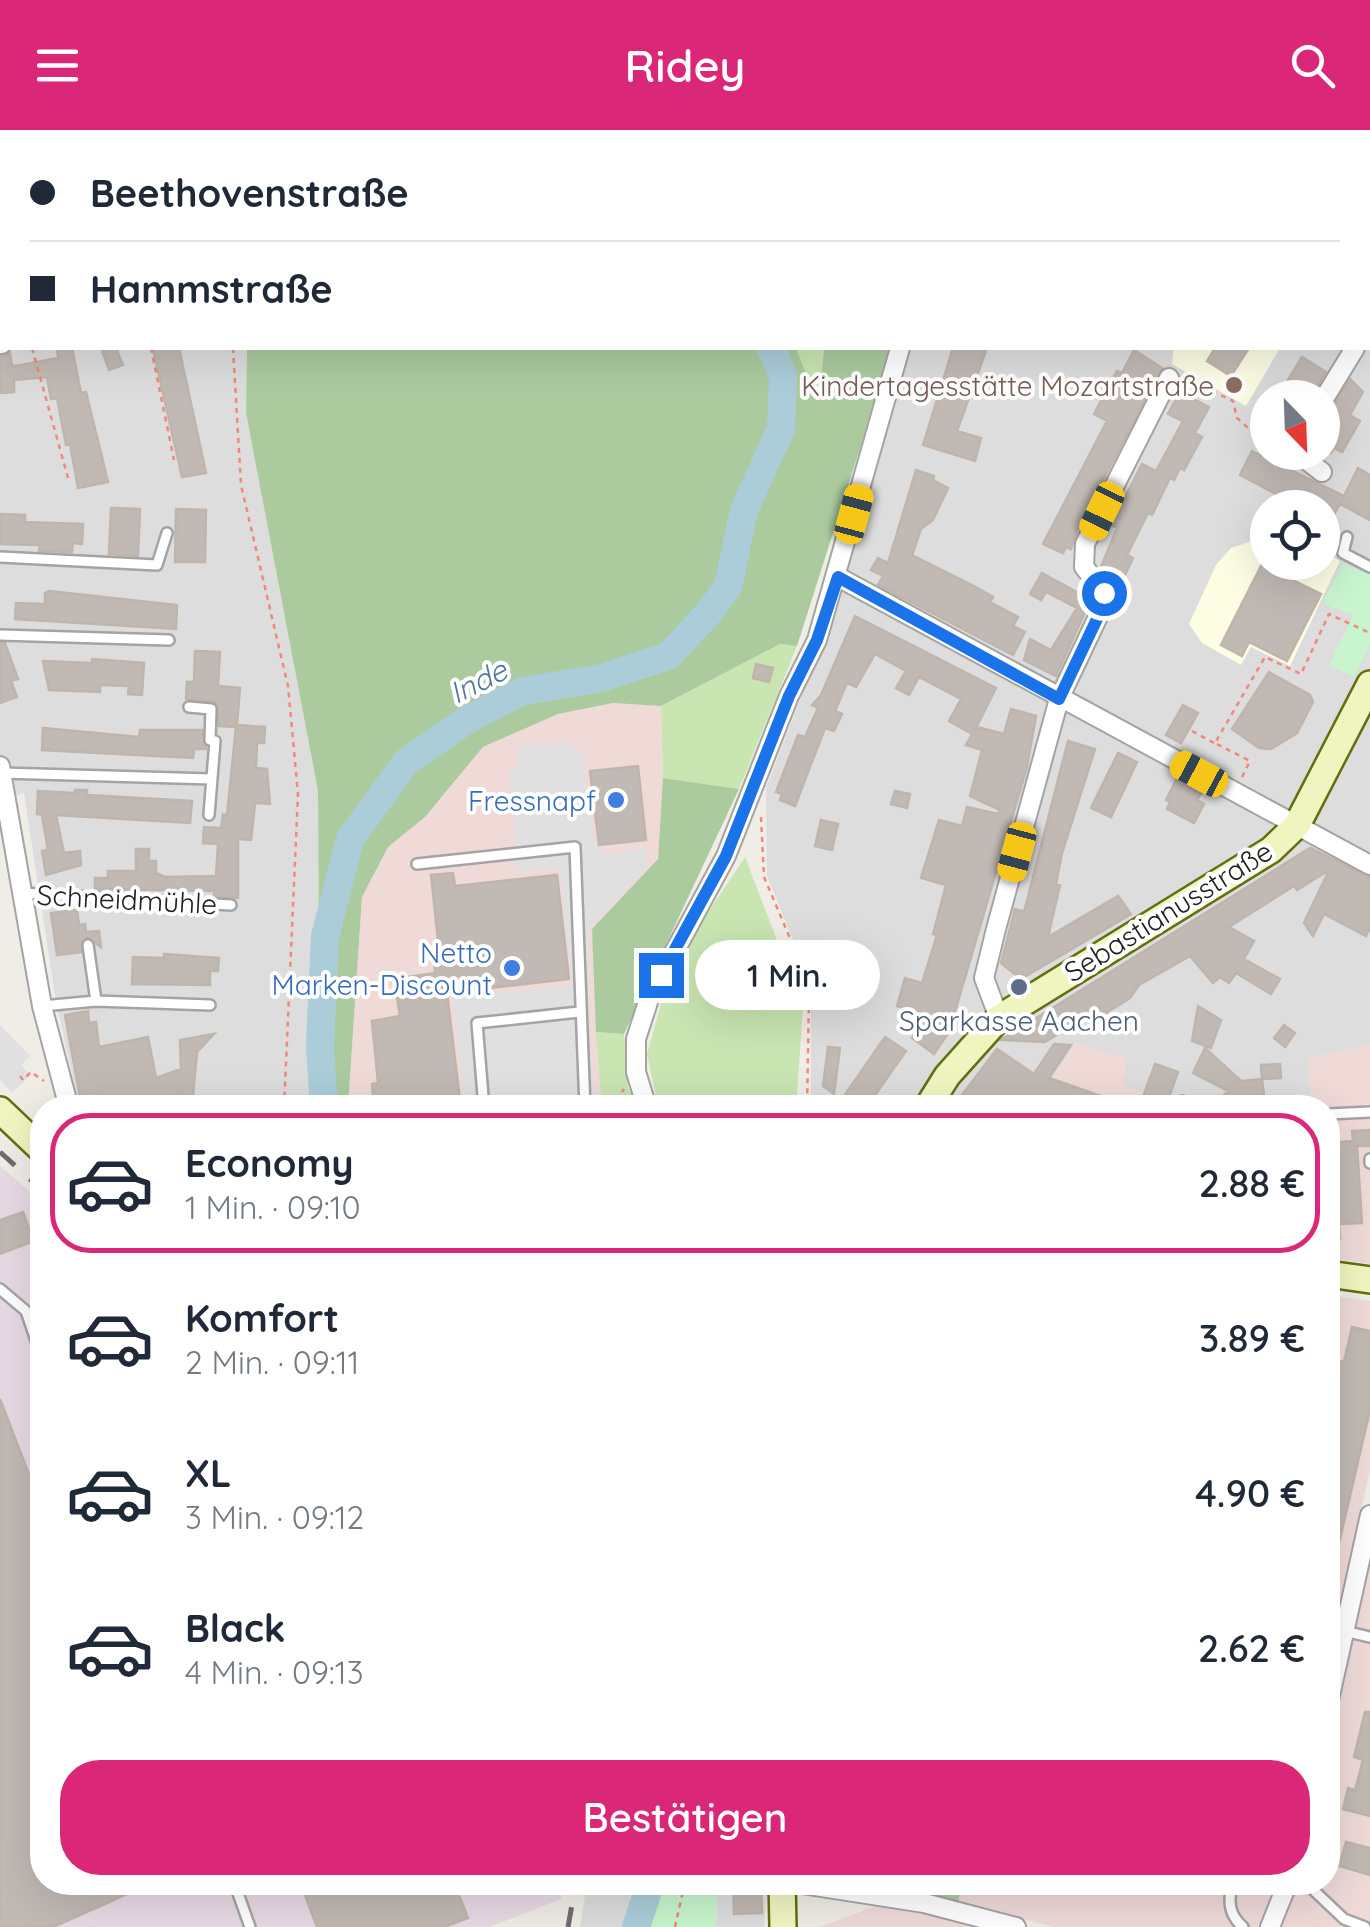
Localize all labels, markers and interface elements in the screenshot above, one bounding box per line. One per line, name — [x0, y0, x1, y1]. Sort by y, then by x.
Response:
text: Ridey — [624, 37, 746, 93]
icon: menu — [30, 38, 85, 93]
icon: search — [1285, 38, 1340, 93]
text: Beethovenstraße — [90, 169, 409, 217]
text: Hammstraße — [90, 265, 333, 313]
place label: Kindertagesstätte Mozartstraße — [801, 368, 1214, 403]
marker: Kindertagesstätte Mozartstraße — [1223, 374, 1245, 396]
north arrow — [1250, 380, 1340, 470]
map controls — [1250, 380, 1340, 580]
car — [1075, 477, 1129, 545]
car — [832, 481, 876, 547]
button: locate — [1250, 490, 1340, 580]
route start — [1082, 571, 1127, 616]
water label: Inde — [443, 650, 514, 712]
car — [1165, 747, 1233, 801]
place label: Fressnapf — [468, 783, 596, 818]
marker: Fressnapf — [605, 789, 627, 811]
car — [995, 819, 1039, 885]
street label: Sebastianusstraße — [1057, 833, 1279, 989]
street label: Schneidmühle — [36, 877, 218, 921]
place label: Netto Marken-Discount — [272, 935, 492, 1002]
callout: 1 Min. — [696, 940, 881, 1010]
route end — [639, 953, 684, 998]
text: 1 Min. — [747, 955, 828, 995]
marker: Netto Marken-Discount — [501, 957, 523, 979]
marker: Sparkasse Aachen — [1008, 976, 1030, 998]
place label: Sparkasse Aachen — [899, 1003, 1139, 1038]
icon: car — [65, 1138, 155, 1228]
text: Economy — [185, 1139, 354, 1187]
text: 2.88 € — [1199, 1159, 1305, 1207]
text: 1 Min. · 09:10 — [185, 1187, 361, 1227]
icon: car — [65, 1293, 155, 1383]
text: Komfort — [185, 1294, 339, 1342]
text: 3.89 € — [1199, 1314, 1305, 1362]
text: 2 Min. · 09:11 — [185, 1342, 359, 1382]
icon: car — [65, 1448, 155, 1538]
text: XL — [185, 1449, 231, 1497]
text: 4.90 € — [1195, 1469, 1305, 1517]
text: 3 Min. · 09:12 — [185, 1497, 364, 1537]
icon: car — [65, 1603, 155, 1693]
text: Black — [185, 1604, 285, 1652]
text: 2.62 € — [1198, 1624, 1305, 1672]
text: 4 Min. · 09:13 — [185, 1652, 363, 1692]
button: Bestätigen — [60, 1760, 1310, 1875]

